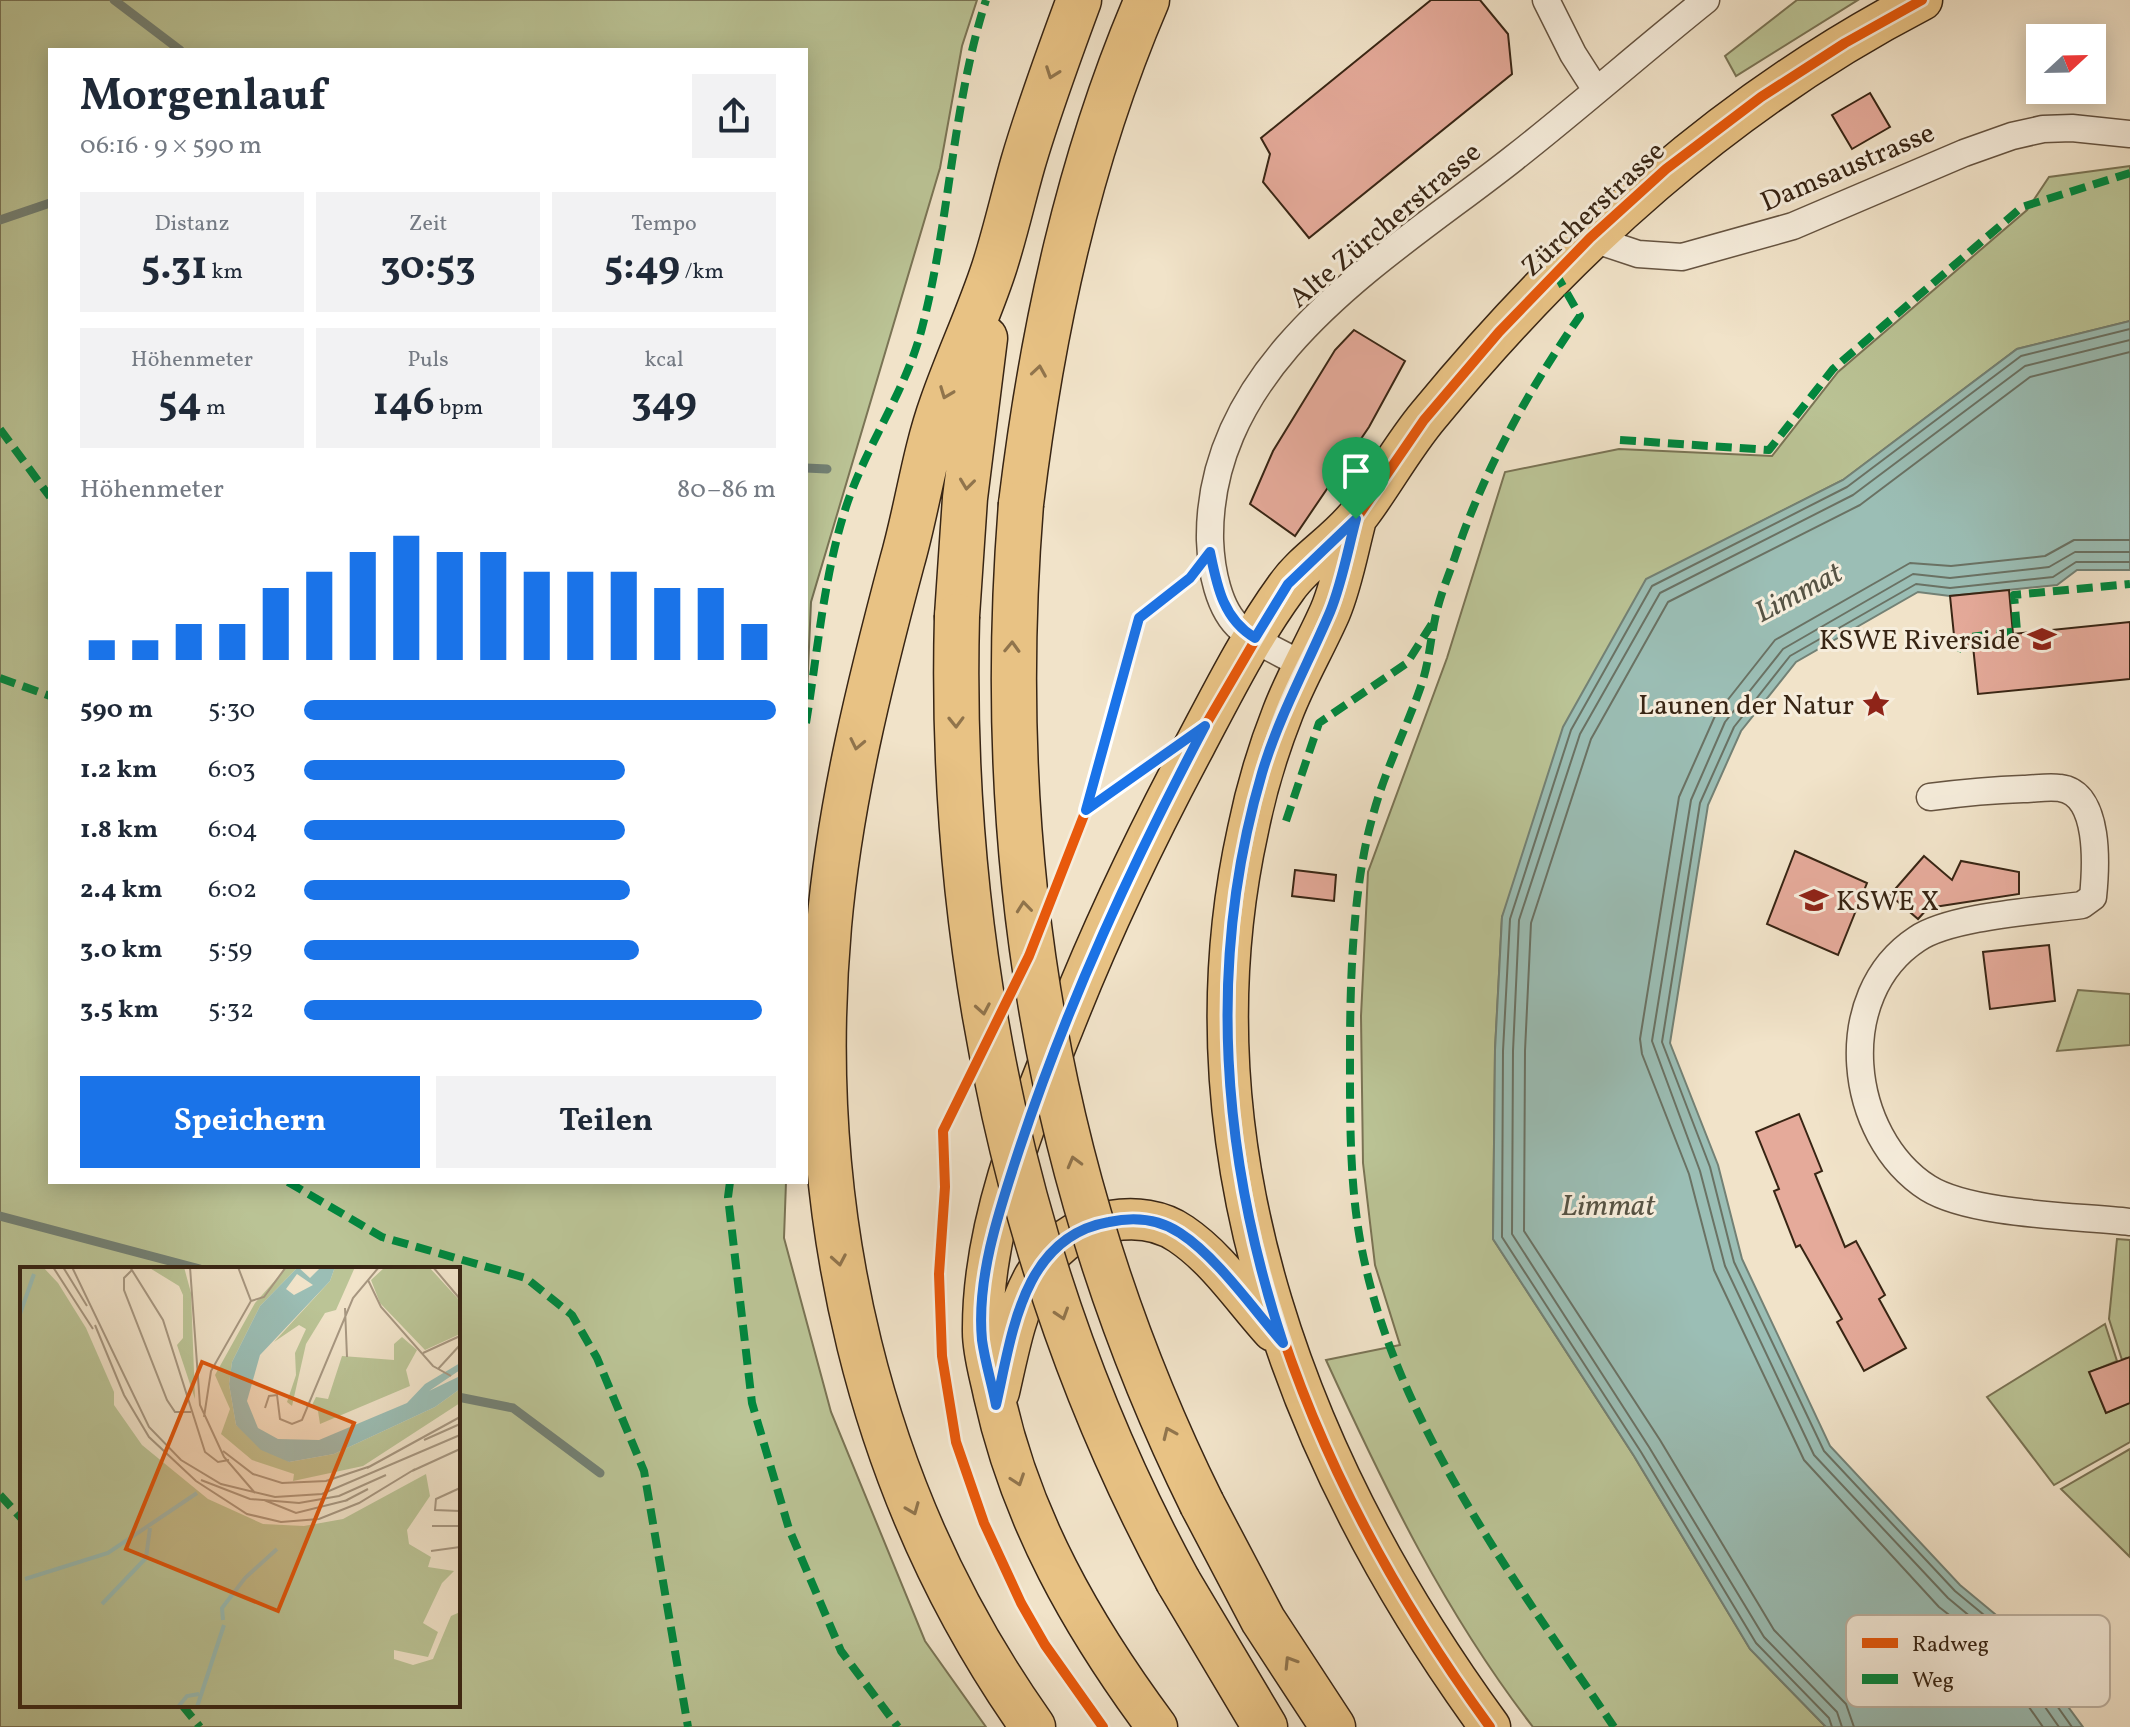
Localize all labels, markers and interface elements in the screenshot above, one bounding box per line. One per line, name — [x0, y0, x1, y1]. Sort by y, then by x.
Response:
north arrow — [2026, 24, 2106, 104]
map controls — [2026, 24, 2106, 104]
one-way arrow — [1045, 65, 1062, 79]
text: Morgenlauf — [80, 67, 326, 128]
button: share — [692, 74, 776, 158]
street label: Damsaustrasse — [1755, 114, 1941, 223]
text: 06:16 · 9 × 590 m — [80, 128, 262, 164]
street label: Zürcherstrasse — [1513, 133, 1674, 287]
street label: Alte Zürcherstrasse — [1281, 134, 1490, 318]
text: Distanz — [155, 209, 229, 240]
text: Zeit — [409, 209, 447, 240]
text: Tempo — [631, 209, 697, 240]
text: 5.31 — [141, 240, 207, 296]
text: 30:53 — [380, 240, 476, 296]
text: 5:49 — [604, 240, 680, 296]
text: km — [207, 257, 243, 288]
text: /km — [680, 257, 724, 288]
text: Höhenmeter — [131, 345, 253, 376]
text: Puls — [407, 345, 449, 376]
text: kcal — [644, 345, 684, 376]
one-way arrow — [1030, 364, 1047, 378]
text: 54 — [158, 376, 202, 432]
text: 146 — [373, 376, 435, 432]
text: 349 — [631, 376, 697, 432]
one-way arrow — [939, 385, 956, 399]
text: m — [202, 393, 226, 424]
text: bpm — [435, 393, 483, 424]
pin — [1322, 437, 1390, 519]
icon: arrive — [1334, 449, 1378, 493]
text: Höhenmeter — [80, 472, 224, 508]
text: 80–86 m — [677, 472, 776, 508]
one-way arrow — [958, 478, 975, 491]
water label: Limmat — [1748, 553, 1851, 634]
place label: KSWE Riverside — [1819, 622, 2020, 661]
school or university icon: KSWE Riverside — [2027, 624, 2057, 654]
one-way arrow — [1003, 640, 1020, 653]
place label: Launen der Natur — [1638, 687, 1854, 726]
place icon: Launen der Natur — [1861, 689, 1891, 719]
text: 590 m — [80, 692, 153, 728]
text: 5:30 — [208, 692, 255, 728]
one-way arrow — [947, 716, 965, 729]
one-way arrow — [849, 737, 866, 750]
text: 1.2 km — [80, 752, 157, 788]
text: 6:03 — [208, 752, 256, 788]
text: 1.8 km — [80, 812, 158, 848]
text: 6:04 — [208, 812, 258, 848]
text: 2.4 km — [80, 872, 163, 908]
text: 6:02 — [208, 872, 257, 908]
place label: KSWE X — [1836, 883, 1939, 922]
school or university icon: KSWE X — [1799, 885, 1829, 915]
one-way arrow — [1016, 900, 1033, 913]
text: 3.0 km — [80, 932, 163, 968]
text: 5:59 — [208, 932, 252, 968]
text: 3.5 km — [80, 992, 159, 1028]
text: 5:32 — [208, 992, 254, 1028]
one-way arrow — [974, 1002, 991, 1016]
button: Speichern — [80, 1076, 420, 1168]
button: Teilen — [436, 1076, 776, 1168]
one-way arrow — [1066, 1155, 1083, 1169]
water label: Limmat — [1561, 1186, 1656, 1228]
one-way arrow — [830, 1253, 847, 1267]
inset map — [20, 1267, 460, 1707]
one-way arrow — [1052, 1307, 1068, 1321]
one-way arrow — [1162, 1427, 1178, 1442]
one-way arrow — [1008, 1472, 1025, 1486]
one-way arrow — [903, 1501, 920, 1515]
legend — [1846, 1615, 2110, 1707]
text: Radweg — [1912, 1630, 1989, 1661]
one-way arrow — [1284, 1656, 1300, 1671]
text: Weg — [1912, 1666, 1954, 1697]

